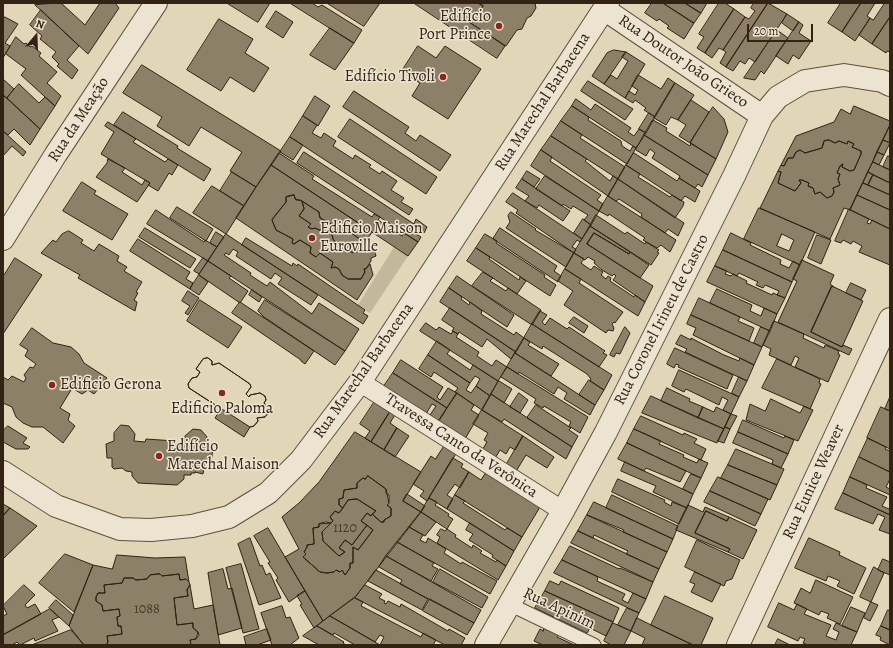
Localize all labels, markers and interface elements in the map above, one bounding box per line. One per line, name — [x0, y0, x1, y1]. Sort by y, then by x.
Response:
place label: Edifício Port Prince — [419, 7, 491, 45]
street label: Rua Doutor João Grieco — [614, 11, 752, 113]
north arrow — [16, 16, 56, 56]
text: N — [34, 16, 46, 33]
scale bar — [749, 16, 815, 42]
marker: Edifício Port Prince — [494, 21, 504, 31]
text: 20 m — [754, 23, 778, 39]
street label: Rua Marechal Barbacena — [491, 29, 595, 175]
place label: Edifício Tivoli — [345, 67, 435, 87]
marker: Edifício Tivoli — [438, 72, 448, 82]
street label: Rua da Meação — [44, 74, 114, 166]
place label: Edificio Maison Euroville — [320, 219, 423, 257]
street label: Rua Coronel Irineu de Castro — [610, 231, 714, 409]
marker: Edificio Maison Euroville — [307, 233, 317, 243]
street label: Rua Marechal Barbacena — [310, 300, 418, 442]
place label: Edificio Gerona — [60, 375, 162, 395]
marker: Edificio Gerona — [47, 380, 57, 390]
marker: Edificio Paloma — [217, 388, 227, 398]
street label: Travessa Canto da Verônica — [381, 390, 541, 502]
place label: Edificio Paloma — [171, 399, 273, 419]
street label: Rua Eunice Weaver — [779, 421, 849, 543]
place label: Edifício Marechal Maison — [167, 437, 279, 475]
marker: Edifício Marechal Maison — [154, 451, 164, 461]
house number: 1120 — [333, 521, 357, 537]
street label: Rua Apinim — [520, 584, 598, 634]
house number: 1088 — [134, 602, 160, 618]

